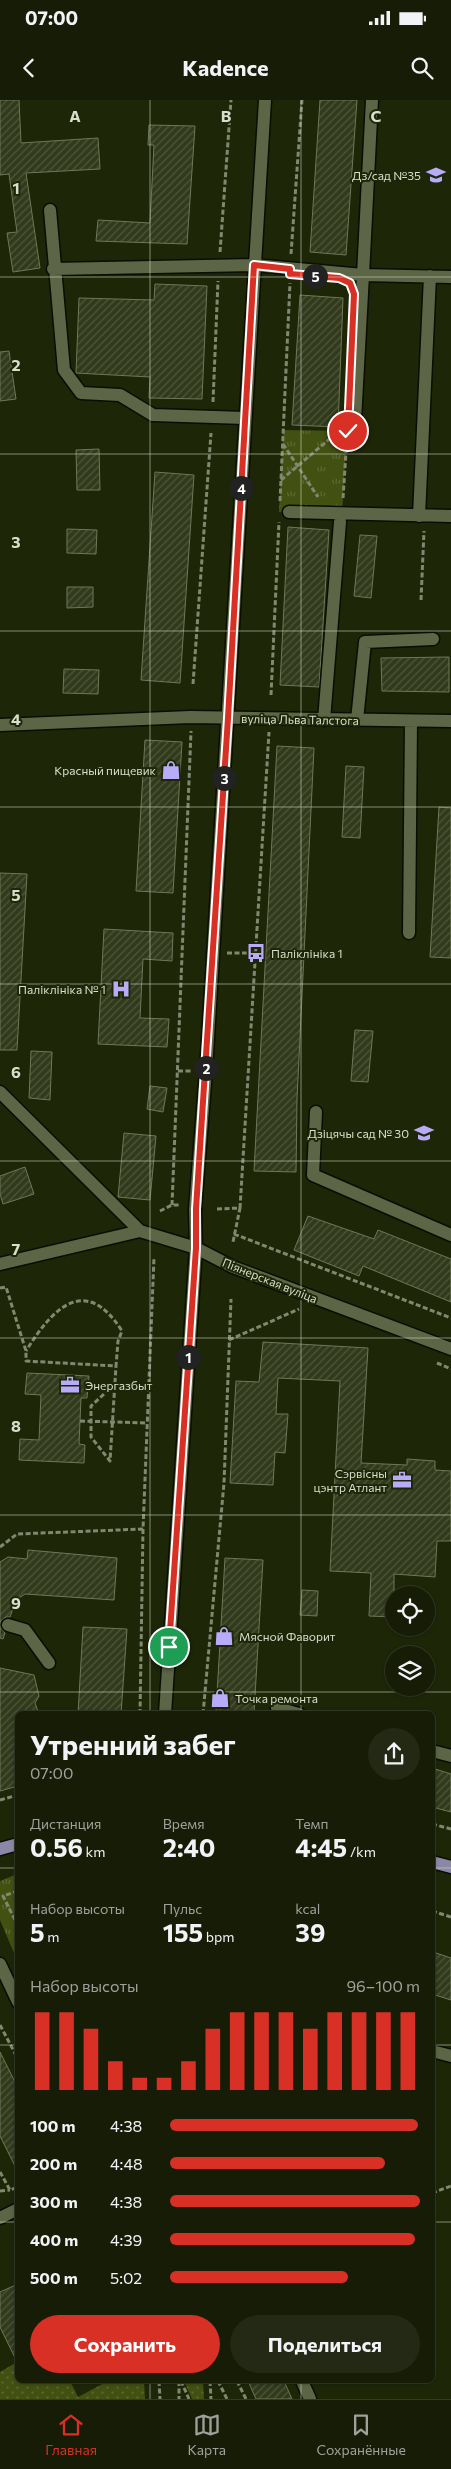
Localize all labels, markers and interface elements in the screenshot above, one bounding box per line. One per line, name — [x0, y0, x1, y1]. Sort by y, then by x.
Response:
text: 07:00 — [25, 6, 78, 29]
icon: back — [15, 54, 43, 82]
text: Kadence — [182, 54, 269, 81]
icon: search — [408, 54, 436, 82]
text: A — [69, 106, 81, 125]
text: B — [221, 106, 232, 125]
text: C — [371, 106, 382, 125]
school or university icon: Дз/сад №35 — [425, 164, 447, 186]
place label: Дз/сад №35 — [352, 168, 421, 182]
text: 1 — [12, 178, 20, 197]
pin: 5 — [302, 264, 328, 288]
text: 5 — [311, 268, 320, 285]
text: 2 — [11, 355, 21, 374]
pin — [327, 410, 369, 452]
icon: check — [334, 417, 362, 445]
pin: 4 — [228, 476, 254, 500]
text: 4 — [237, 480, 246, 497]
text: 3 — [11, 532, 21, 551]
text: 4 — [11, 709, 21, 728]
street label: вуліца Льва Талстога — [241, 711, 359, 727]
shop icon: Красный пищевик — [160, 759, 182, 781]
place label: Красный пищевик — [54, 763, 157, 777]
pin: 3 — [212, 766, 236, 790]
text: 3 — [220, 770, 229, 787]
text: 5 — [11, 885, 21, 904]
bus stop icon: Паліклініка 1 — [245, 942, 267, 964]
place label: Паліклініка 1 — [271, 946, 343, 960]
hospital icon: Паліклініка № 1 — [110, 978, 132, 1000]
place label: Паліклініка № 1 — [18, 982, 106, 996]
pin: 2 — [194, 1056, 218, 1080]
text: 2 — [203, 1060, 210, 1077]
text: 6 — [11, 1062, 21, 1081]
school or university icon: Дзіцячы сад № 30 — [413, 1122, 435, 1144]
place label: Дзіцячы сад № 30 — [308, 1126, 409, 1140]
text: 7 — [12, 1239, 21, 1258]
street label: Піянерская вуліца — [221, 1255, 319, 1305]
pin: 1 — [176, 1344, 200, 1370]
text: 1 — [185, 1349, 192, 1366]
office icon: Энергазбыт — [59, 1374, 81, 1396]
place label: Энергазбыт — [85, 1378, 153, 1392]
text: 8 — [11, 1416, 21, 1435]
place label: Сэрвісны цэнтр Атлант — [314, 1466, 387, 1494]
office icon: Сэрвісны цэнтр Атлант — [391, 1469, 413, 1491]
map controls — [385, 1586, 435, 1696]
button: locate — [385, 1586, 435, 1636]
text: 9 — [11, 1593, 21, 1612]
shop icon: Мясной Фаворит — [213, 1625, 235, 1647]
pin — [148, 1626, 190, 1668]
place label: Мясной Фаворит — [239, 1629, 336, 1643]
icon: arrive — [155, 1633, 183, 1661]
button: layers — [385, 1646, 435, 1696]
shop icon: Точка ремонта — [209, 1687, 231, 1709]
place label: Точка ремонта — [235, 1691, 318, 1705]
text: Утренний забег — [30, 1727, 236, 1761]
button: share — [368, 1728, 420, 1780]
text: 07:00 — [30, 1763, 73, 1782]
text: Дистанция — [30, 1815, 101, 1832]
text: Время — [163, 1815, 205, 1832]
text: Темп — [295, 1815, 329, 1832]
text: 0.56 — [30, 1832, 83, 1862]
text: 2:40 — [163, 1832, 215, 1862]
text: 4:45 — [295, 1832, 347, 1862]
text: km — [83, 1843, 105, 1860]
text: /km — [347, 1843, 376, 1860]
text: Набор высоты — [30, 1900, 125, 1917]
text: Пульс — [163, 1900, 202, 1917]
text: kcal — [295, 1900, 320, 1917]
text: 5 — [30, 1917, 45, 1947]
text: 155 — [163, 1917, 203, 1947]
text: 39 — [295, 1917, 325, 1947]
text: m — [45, 1928, 59, 1945]
text: bpm — [203, 1928, 235, 1945]
text: Набор высоты — [30, 1976, 139, 1995]
text: 96–100 m — [346, 1976, 420, 1995]
text: 100 m — [30, 2116, 76, 2135]
text: 4:38 — [110, 2116, 142, 2135]
text: 200 m — [30, 2154, 77, 2173]
text: 4:48 — [110, 2154, 143, 2173]
text: 300 m — [30, 2192, 78, 2211]
text: 4:38 — [110, 2192, 142, 2211]
text: 400 m — [30, 2230, 78, 2249]
text: 4:39 — [110, 2230, 142, 2249]
text: 500 m — [30, 2268, 78, 2287]
text: 5:02 — [110, 2268, 142, 2287]
button: Сохранить — [30, 2315, 220, 2373]
button: Поделиться — [230, 2315, 420, 2373]
tab: Главная — [45, 2411, 97, 2458]
tab: Карта — [187, 2411, 226, 2458]
tab: Сохранённые — [316, 2411, 406, 2458]

